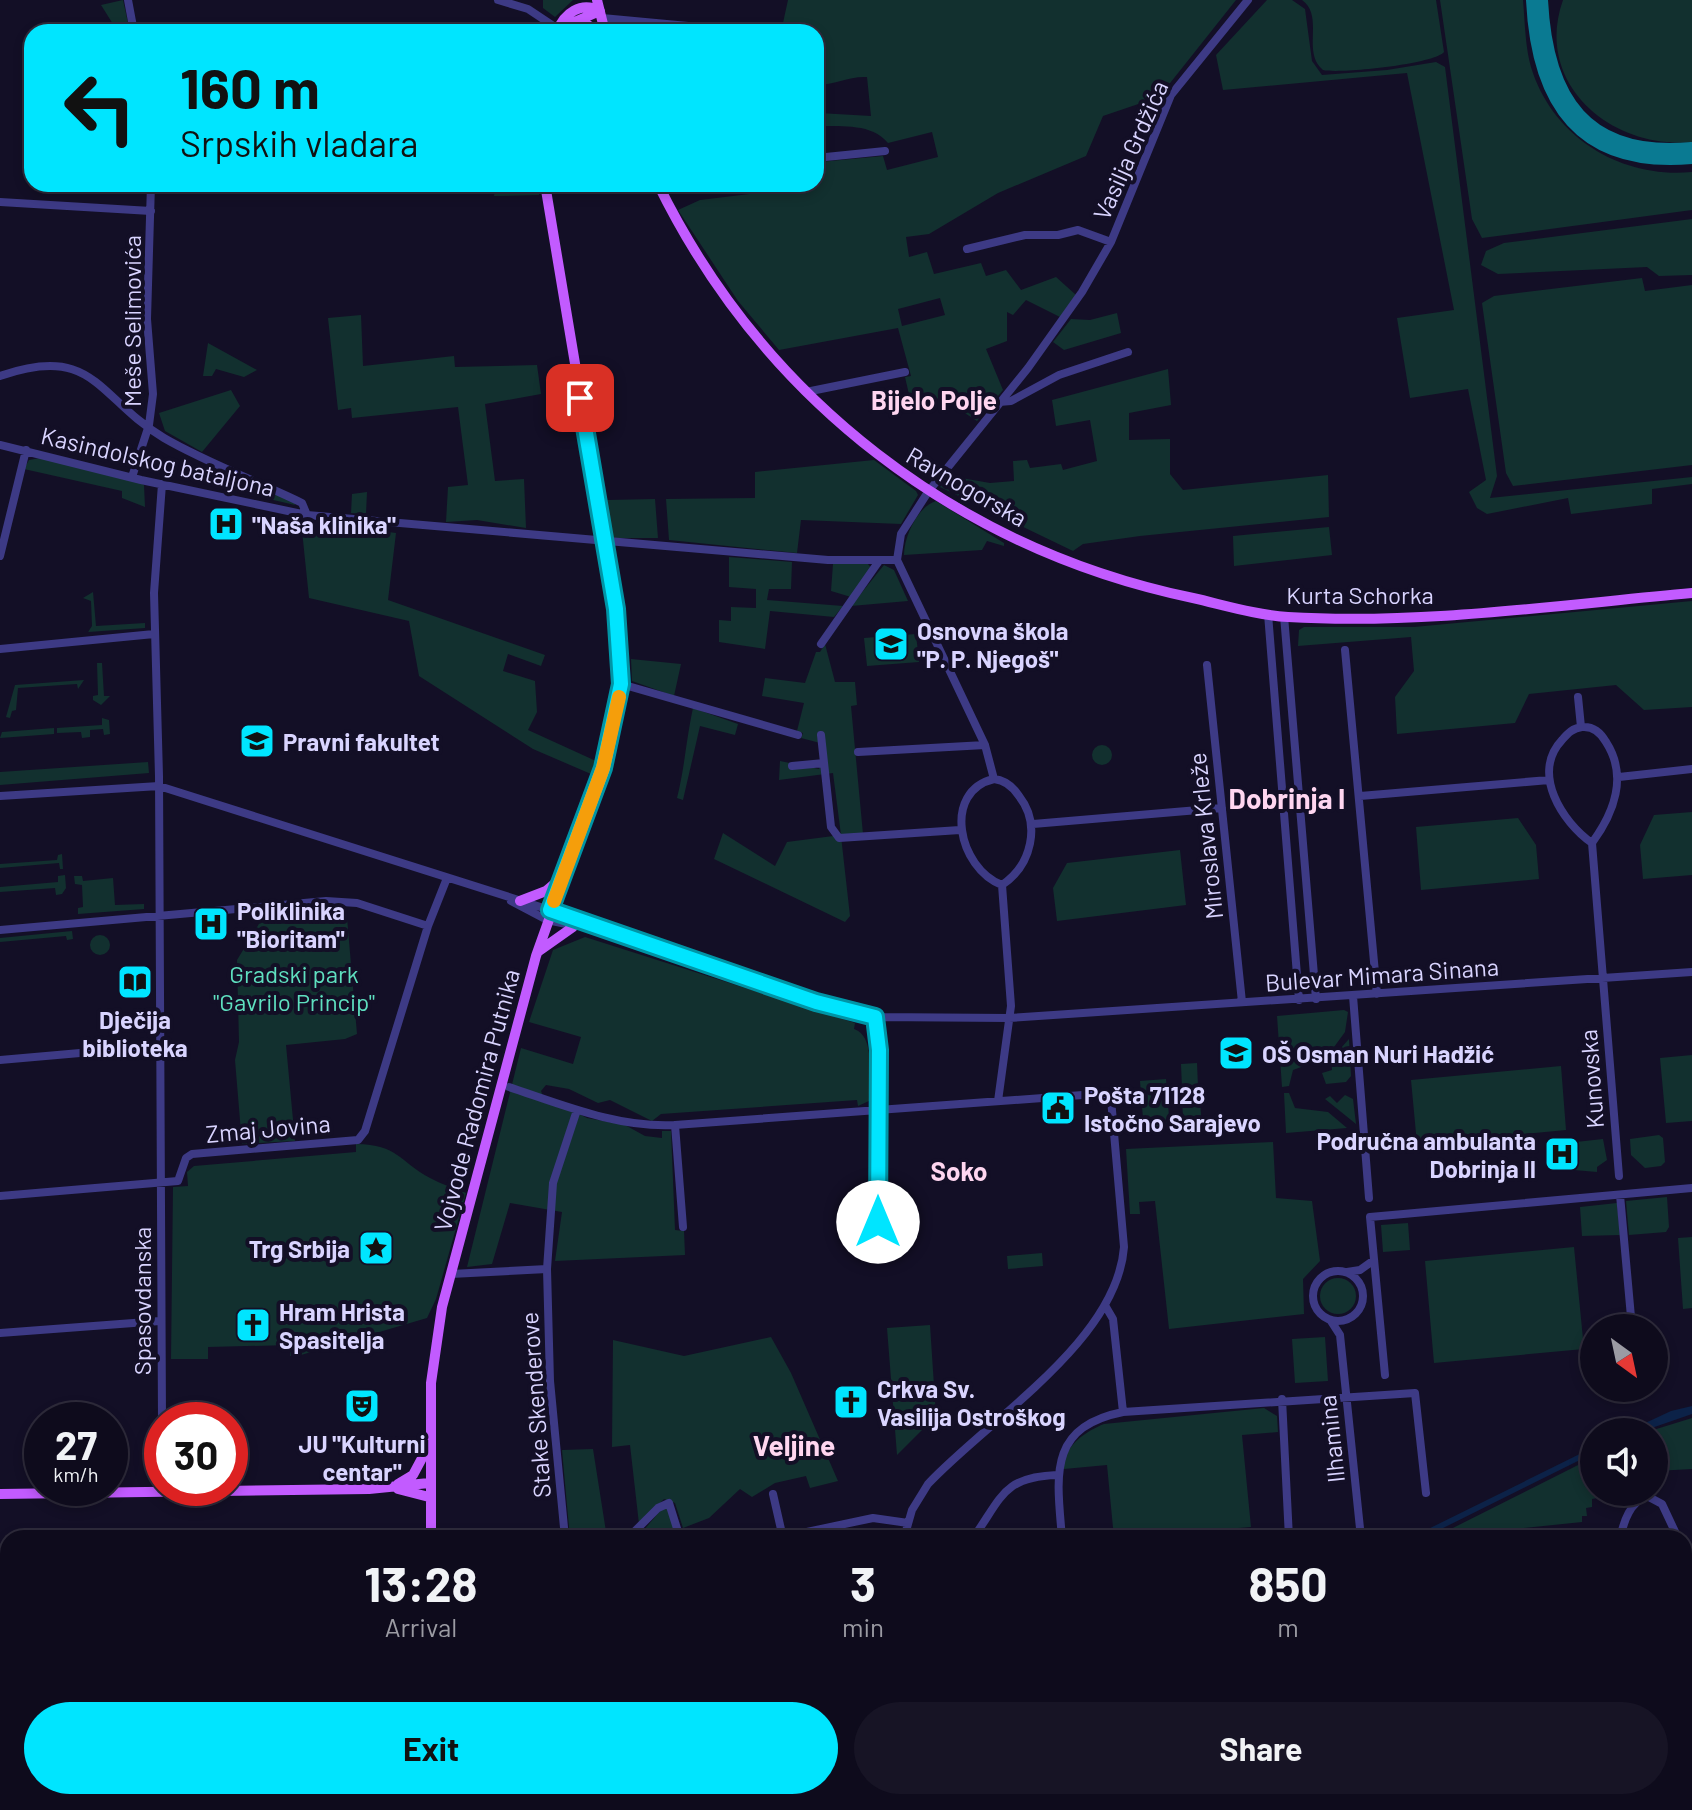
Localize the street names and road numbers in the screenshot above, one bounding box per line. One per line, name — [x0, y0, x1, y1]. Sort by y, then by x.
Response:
street label: Vasilja Grdžića — [1086, 76, 1174, 224]
street label: Meše Selimovića — [117, 235, 146, 407]
street label: Kasindolskog bataljona — [38, 420, 278, 502]
street label: Ravnogorska — [902, 440, 1032, 532]
street label: Kurta Schorka — [1286, 580, 1434, 609]
street label: Miroslava Krleže — [1182, 751, 1228, 921]
street label: Bulevar Mimara Sinana — [1264, 951, 1500, 997]
street label: Vojvode Radomira Putnika — [427, 966, 525, 1234]
street label: Kunovska — [1573, 1029, 1609, 1129]
street label: Zmaj Jovina — [204, 1108, 332, 1148]
street label: Spasovdanska — [127, 1227, 156, 1375]
street label: Stake Skenderove — [514, 1311, 556, 1499]
street label: Ilhamina — [1312, 1394, 1350, 1484]

